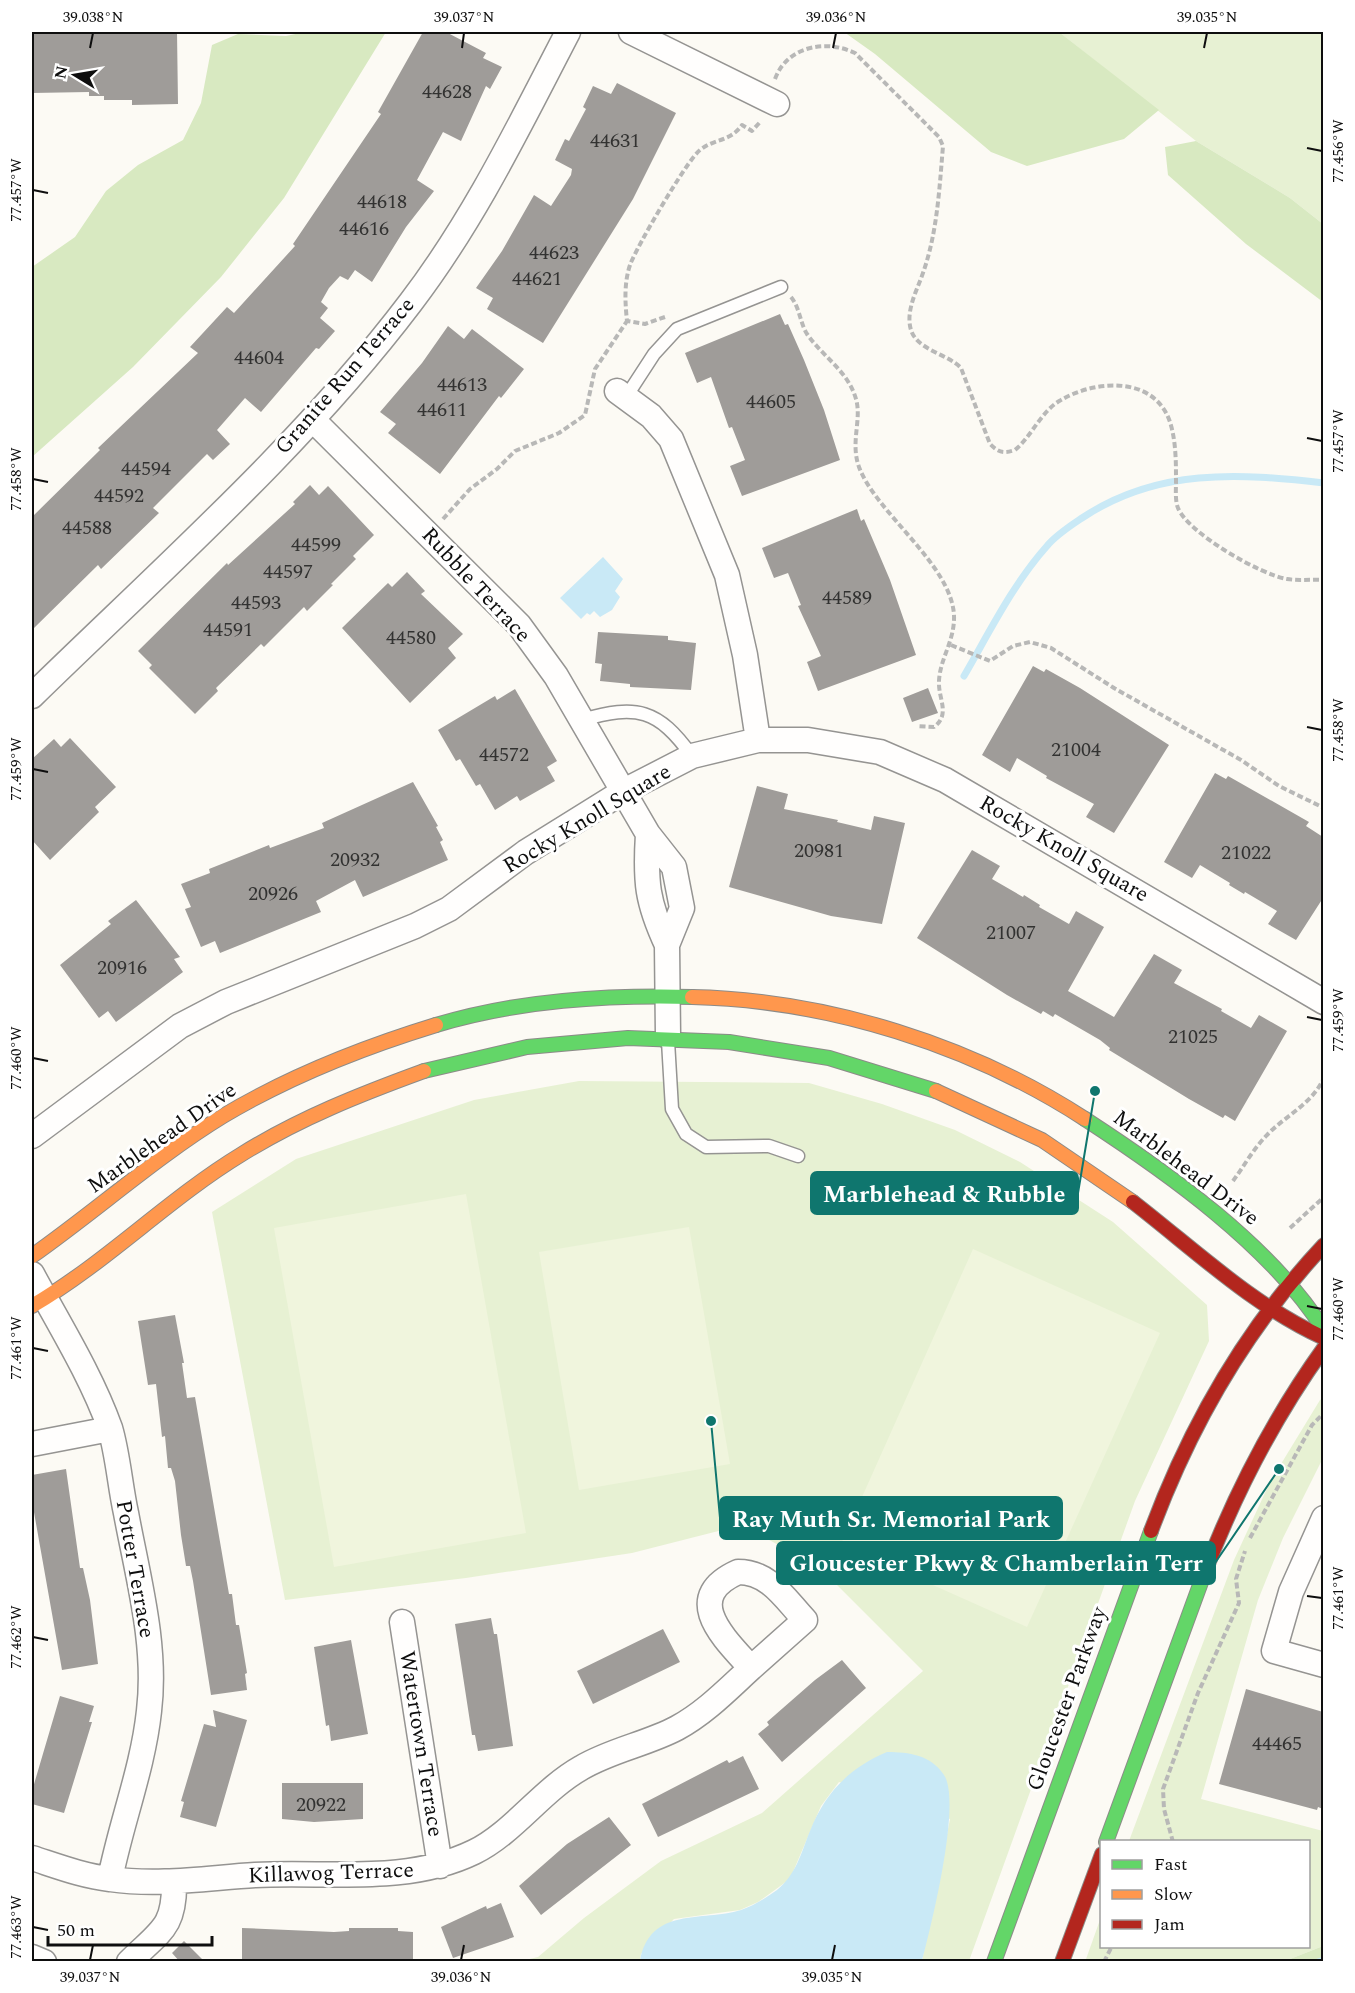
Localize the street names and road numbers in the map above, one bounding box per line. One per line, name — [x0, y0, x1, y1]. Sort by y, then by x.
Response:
street label: Granite Run Terrace — [267, 290, 423, 462]
street label: Rubble Terrace — [413, 520, 539, 650]
street label: Rocky Knoll Square — [497, 756, 677, 882]
street label: Rocky Knoll Square — [973, 787, 1155, 911]
street label: Marblehead Drive — [80, 1074, 244, 1202]
street label: Marblehead Drive — [1106, 1102, 1266, 1234]
street label: Potter Terrace — [107, 1497, 163, 1641]
street label: Gloucester Parkway — [1018, 1601, 1116, 1796]
street label: Watertown Terrace — [390, 1649, 452, 1839]
street label: Killawog Terrace — [247, 1854, 415, 1892]

